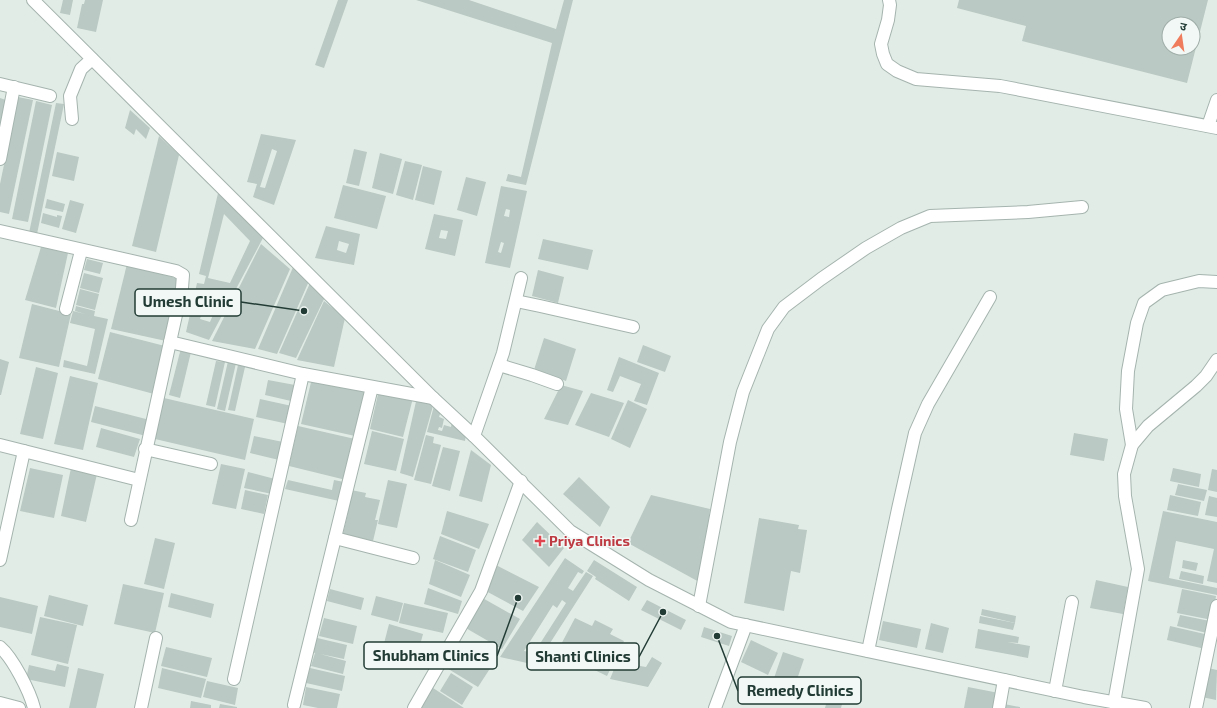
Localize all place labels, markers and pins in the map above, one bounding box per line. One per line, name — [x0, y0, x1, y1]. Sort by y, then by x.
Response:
callout: Umesh Clinic — [135, 289, 241, 316]
place label: Priya Clinics — [549, 532, 630, 549]
marker: Priya Clinics — [534, 535, 546, 547]
callout: Shubham Clinics — [364, 642, 497, 669]
callout: Shanti Clinics — [527, 643, 639, 670]
callout: Remedy Clinics — [738, 677, 861, 704]

